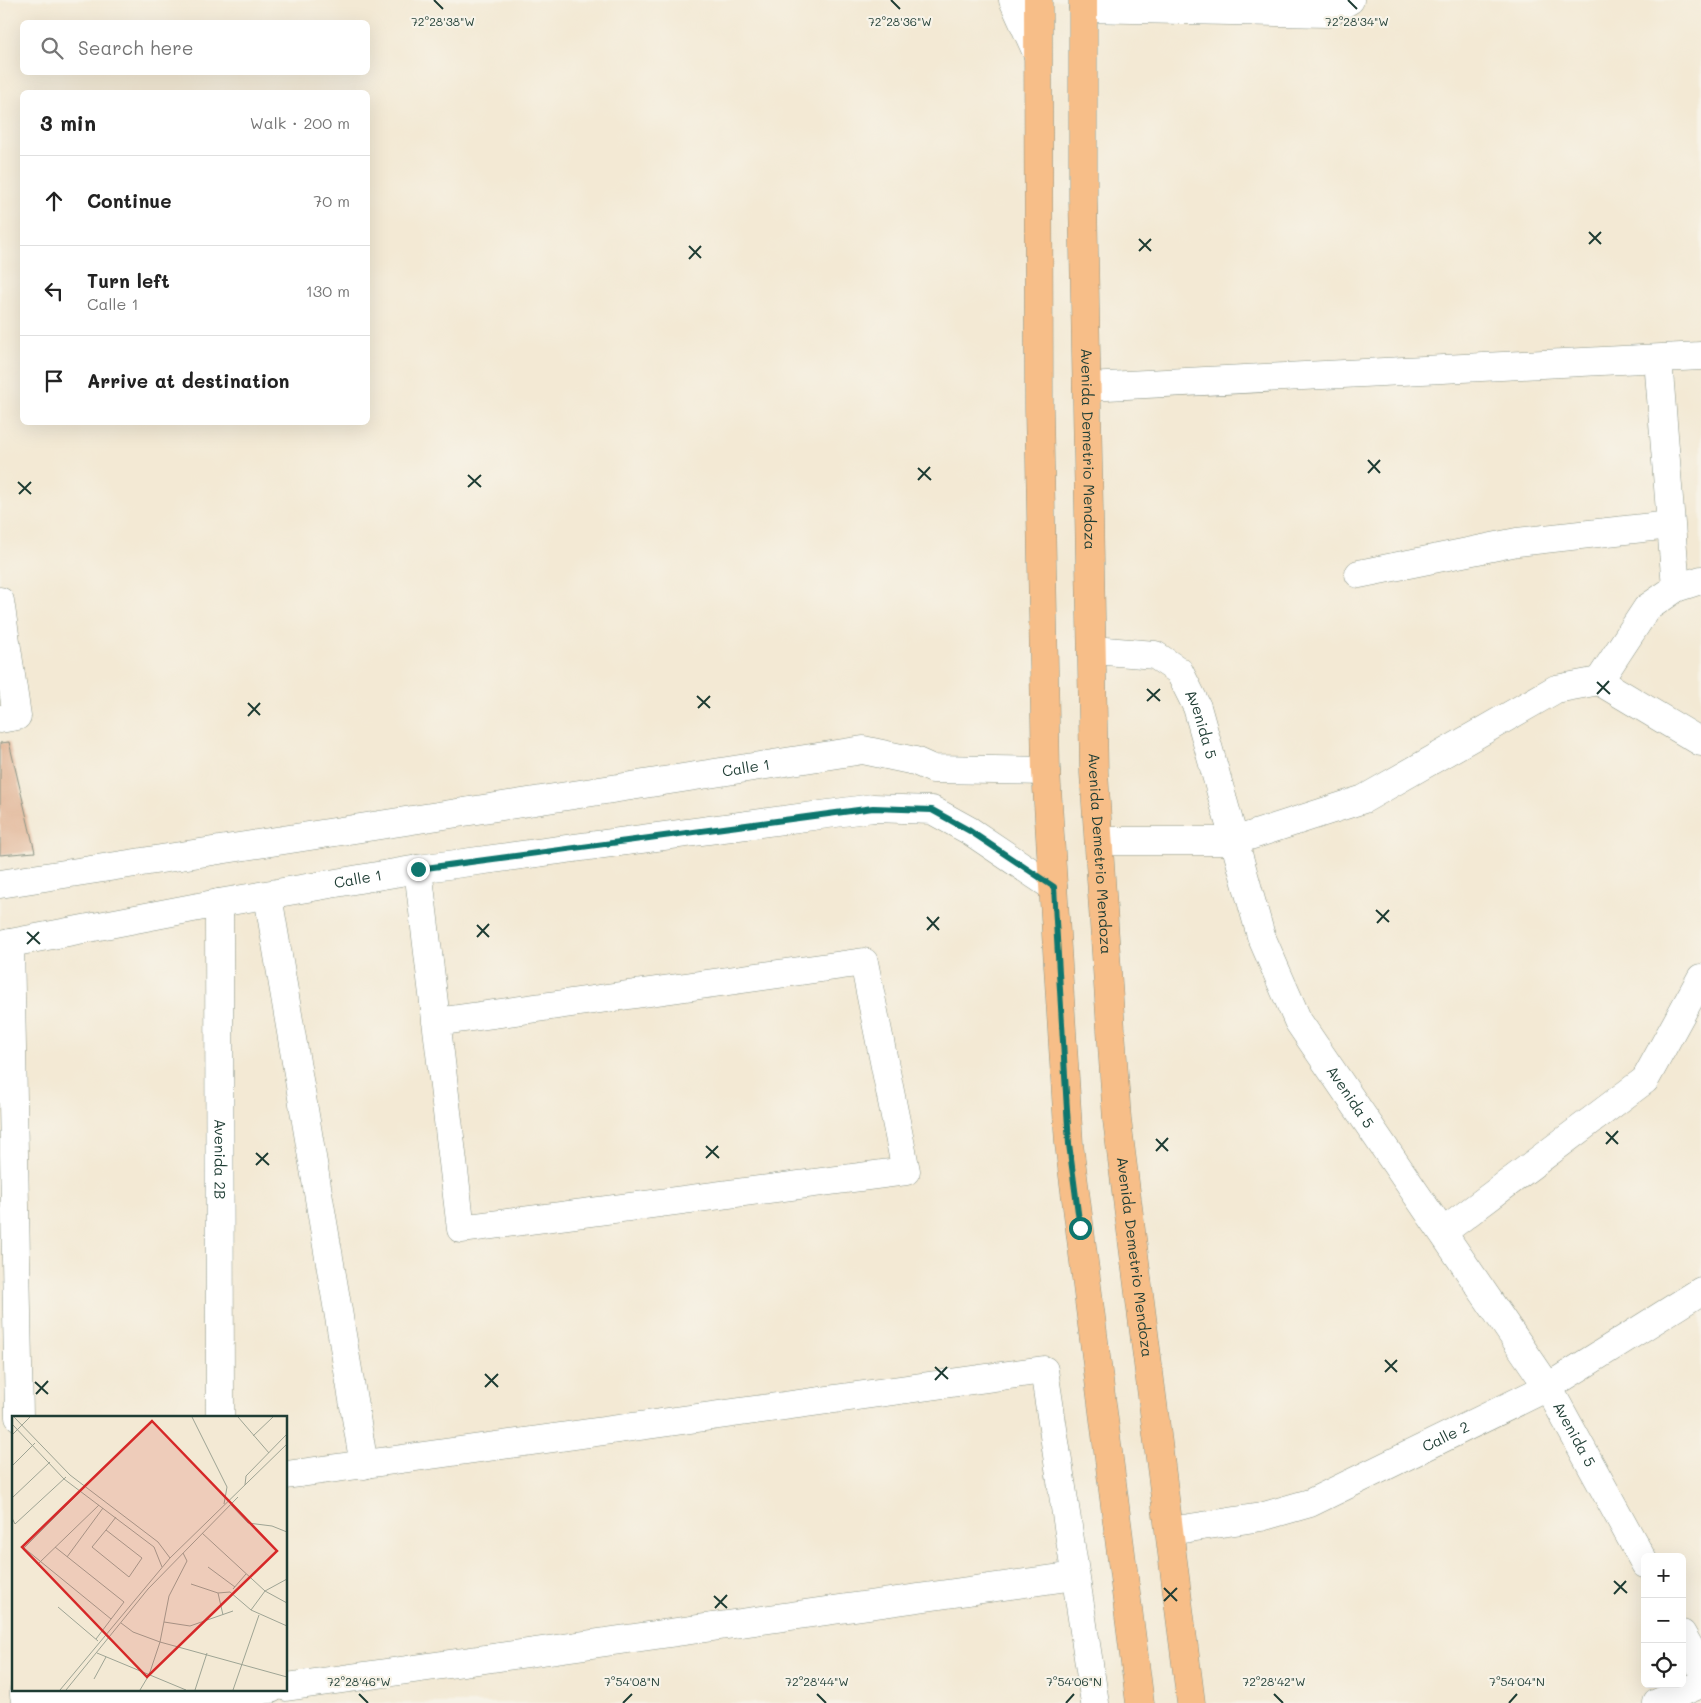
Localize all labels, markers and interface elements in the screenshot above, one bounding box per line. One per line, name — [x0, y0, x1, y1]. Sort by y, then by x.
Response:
text: 72°28'38"W — [411, 13, 475, 29]
text: 72°28'36"W — [868, 13, 932, 29]
text: 72°28'34"W — [1325, 13, 1389, 29]
search box — [20, 20, 370, 75]
icon: search — [38, 34, 66, 62]
text: Search here — [78, 35, 194, 60]
text: 3 min — [40, 109, 96, 136]
text: Walk · 200 m — [250, 112, 350, 133]
icon: ahead — [40, 187, 68, 215]
text: Continue — [87, 188, 172, 213]
text: 70 m — [313, 190, 350, 211]
text: Turn left — [87, 268, 170, 293]
icon: left — [40, 277, 68, 305]
text: 130 m — [306, 280, 350, 301]
text: Calle 1 — [87, 293, 139, 314]
street label: Avenida Demetrio Mendoza — [1077, 348, 1101, 550]
icon: arrive — [40, 367, 68, 395]
text: Arrive at destination — [87, 368, 290, 393]
street label: Avenida 5 — [1181, 686, 1222, 761]
street label: Avenida Demetrio Mendoza — [1085, 753, 1117, 955]
street label: Calle 1 — [720, 754, 771, 781]
route end — [407, 858, 430, 881]
street label: Calle 1 — [332, 864, 383, 892]
street label: Avenida 5 — [1322, 1061, 1379, 1132]
street label: Avenida 2B — [210, 1119, 231, 1199]
street label: Avenida Demetrio Mendoza — [1113, 1156, 1158, 1358]
route start — [1069, 1217, 1092, 1240]
street label: Avenida 5 — [1549, 1398, 1601, 1470]
inset map — [12, 1416, 288, 1690]
street label: Calle 2 — [1418, 1416, 1472, 1456]
map controls — [1641, 1553, 1686, 1688]
button: + — [1641, 1553, 1686, 1598]
button: − — [1641, 1598, 1686, 1643]
button: locate — [1641, 1643, 1686, 1688]
text: 72°28'46"W — [327, 1673, 391, 1689]
text: 7°54'08"N — [604, 1673, 660, 1689]
text: 72°28'44"W — [785, 1673, 849, 1689]
text: 7°54'06"N — [1046, 1673, 1102, 1689]
text: 72°28'42"W — [1242, 1673, 1306, 1689]
text: 7°54'04"N — [1489, 1673, 1545, 1689]

